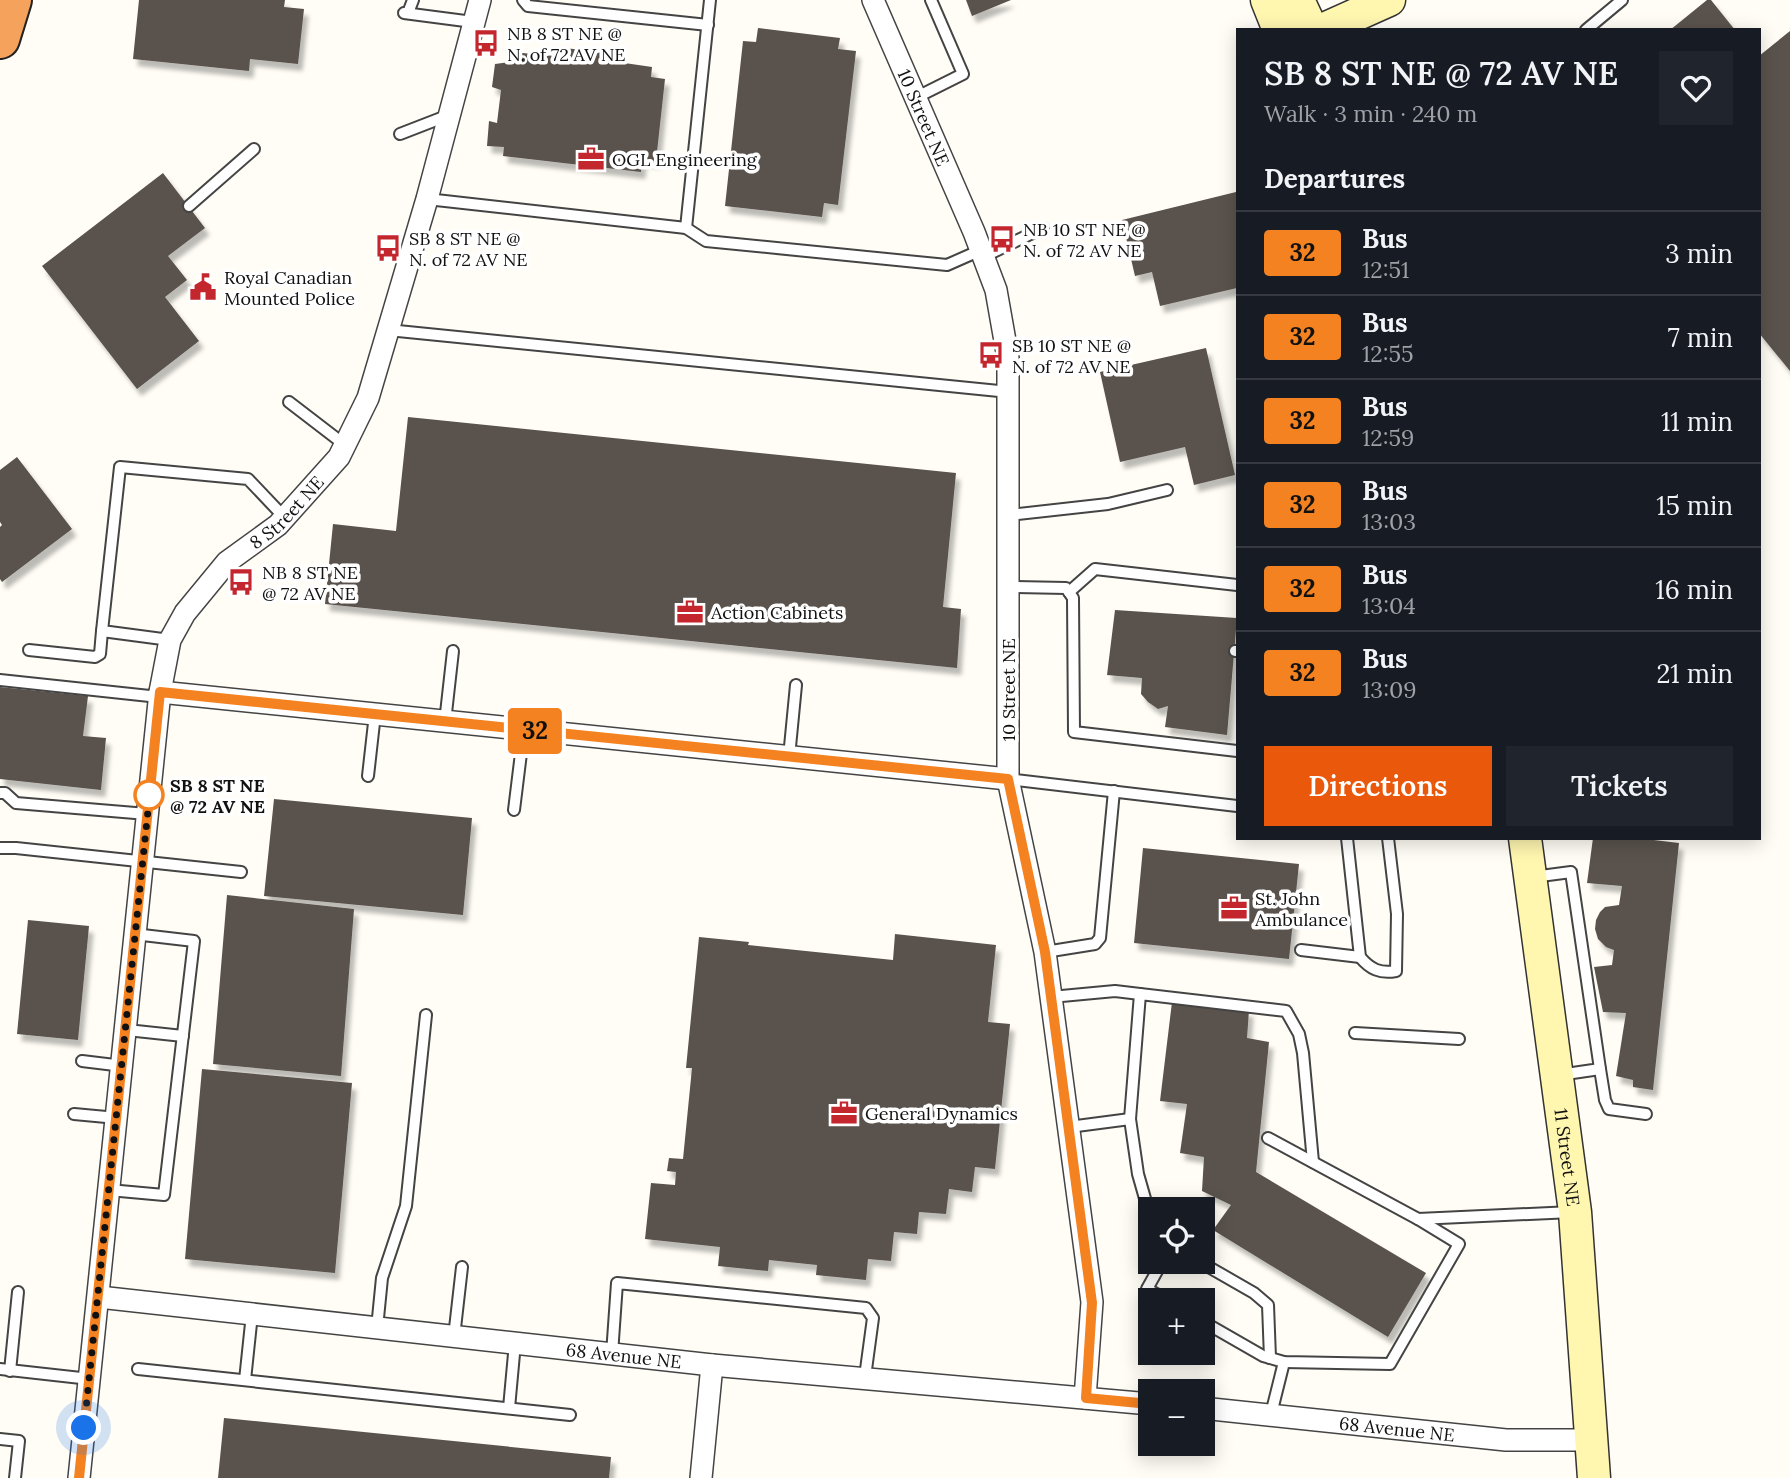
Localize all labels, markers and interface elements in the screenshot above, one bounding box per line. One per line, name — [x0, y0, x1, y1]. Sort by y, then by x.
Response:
place label: NB 8 ST NE @ N. of 72 AV NE — [507, 22, 626, 66]
bus stop icon: NB 8 ST NE @ N. of 72 AV NE — [471, 28, 501, 58]
button: heart — [1659, 51, 1733, 125]
text: SB 8 ST NE @ 72 AV NE — [1264, 52, 1618, 94]
street label: 10 Street NE — [893, 65, 955, 169]
text: Walk · 3 min · 240 m — [1264, 99, 1477, 128]
office icon: OGL Engineering — [576, 144, 606, 174]
place label: OGL Engineering — [612, 148, 758, 171]
text: Departures — [1264, 162, 1405, 195]
place label: NB 10 ST NE @ N. of 72 AV NE — [1023, 218, 1146, 262]
text: Bus — [1362, 222, 1408, 255]
bus stop icon: NB 10 ST NE @ N. of 72 AV NE — [987, 224, 1017, 254]
place label: SB 8 ST NE @ N. of 72 AV NE — [409, 227, 528, 271]
bus stop icon: SB 8 ST NE @ N. of 72 AV NE — [373, 233, 403, 263]
text: 32 — [1289, 237, 1316, 268]
text: 3 min — [1665, 237, 1733, 270]
text: 12:51 — [1362, 255, 1409, 284]
place label: Royal Canadian Mounted Police — [224, 266, 355, 310]
public building icon: Royal Canadian Mounted Police — [188, 272, 218, 302]
text: Bus — [1362, 306, 1408, 339]
text: 32 — [1289, 321, 1316, 352]
text: 7 min — [1668, 321, 1733, 354]
place label: SB 10 ST NE @ N. of 72 AV NE — [1012, 334, 1131, 378]
text: 12:55 — [1362, 339, 1414, 368]
bus stop icon: SB 10 ST NE @ N. of 72 AV NE — [976, 340, 1006, 370]
text: Bus — [1362, 390, 1408, 423]
text: 32 — [1289, 405, 1316, 436]
text: 11 min — [1661, 405, 1733, 438]
text: 12:59 — [1362, 423, 1414, 452]
street label: 8 Street NE — [245, 471, 328, 554]
text: Bus — [1362, 474, 1408, 507]
text: 32 — [1289, 489, 1316, 520]
text: 15 min — [1656, 489, 1733, 522]
text: 13:03 — [1362, 507, 1416, 536]
text: Bus — [1362, 558, 1408, 591]
place label: NB 8 ST NE @ 72 AV NE — [262, 561, 358, 605]
bus stop icon: NB 8 ST NE @ 72 AV NE — [226, 567, 256, 597]
text: 32 — [1289, 573, 1316, 604]
text: 16 min — [1655, 573, 1733, 606]
text: 13:04 — [1362, 591, 1416, 620]
office icon: Action Cabinets — [675, 597, 705, 627]
place label: Action Cabinets — [710, 601, 843, 624]
street label: 10 Street NE — [997, 638, 1020, 742]
text: Bus — [1362, 642, 1408, 675]
text: 32 — [1289, 657, 1316, 688]
text: 21 min — [1656, 657, 1733, 690]
text: 13:09 — [1362, 675, 1417, 704]
line badge: 32 — [504, 708, 566, 754]
text: 32 — [522, 715, 548, 746]
button: Directions — [1264, 746, 1492, 826]
button: Tickets — [1506, 746, 1733, 826]
place label: SB 8 ST NE @ 72 AV NE — [170, 774, 265, 818]
marker: SB 8 ST NE @ 72 AV NE — [134, 780, 164, 810]
place label: St. John Ambulance — [1254, 887, 1348, 931]
office icon: St. John Ambulance — [1219, 893, 1249, 923]
office icon: General Dynamics — [829, 1098, 859, 1128]
place label: General Dynamics — [865, 1102, 1018, 1125]
street label: 11 Street NE — [1550, 1107, 1586, 1208]
map controls — [1138, 1197, 1215, 1456]
button: locate — [1138, 1197, 1215, 1274]
button: + — [1138, 1288, 1215, 1365]
street label: 68 Avenue NE — [565, 1337, 683, 1373]
button: − — [1138, 1379, 1215, 1456]
your location — [66, 1410, 101, 1445]
street label: 68 Avenue NE — [1338, 1411, 1456, 1446]

